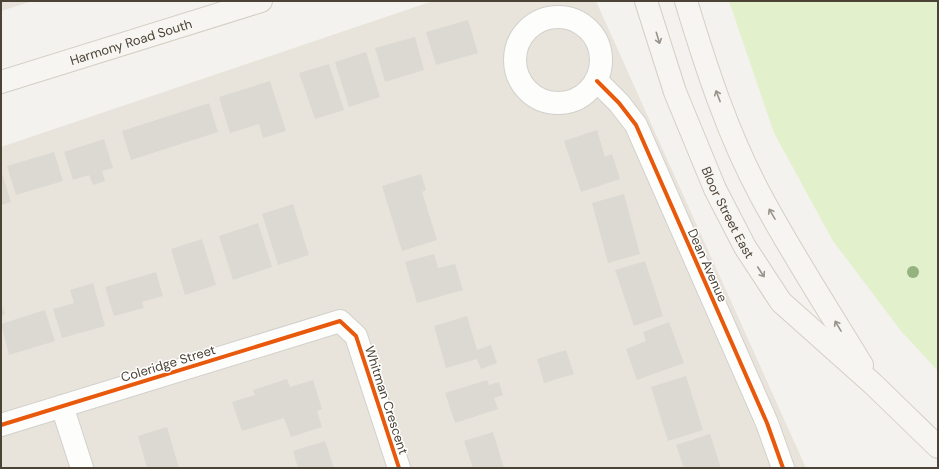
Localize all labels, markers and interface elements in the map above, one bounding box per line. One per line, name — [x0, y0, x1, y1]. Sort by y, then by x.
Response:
street label: Harmony Road South — [68, 15, 194, 69]
one-way arrow — [655, 32, 662, 45]
one-way arrow — [714, 91, 722, 103]
street label: Bloor Street East — [698, 164, 758, 262]
one-way arrow — [767, 208, 775, 220]
street label: Dean Avenue — [684, 226, 731, 305]
one-way arrow — [757, 266, 765, 277]
one-way arrow — [834, 320, 842, 332]
street label: Coleridge Street — [119, 341, 218, 386]
street label: Whitman Crescent — [361, 344, 412, 457]

